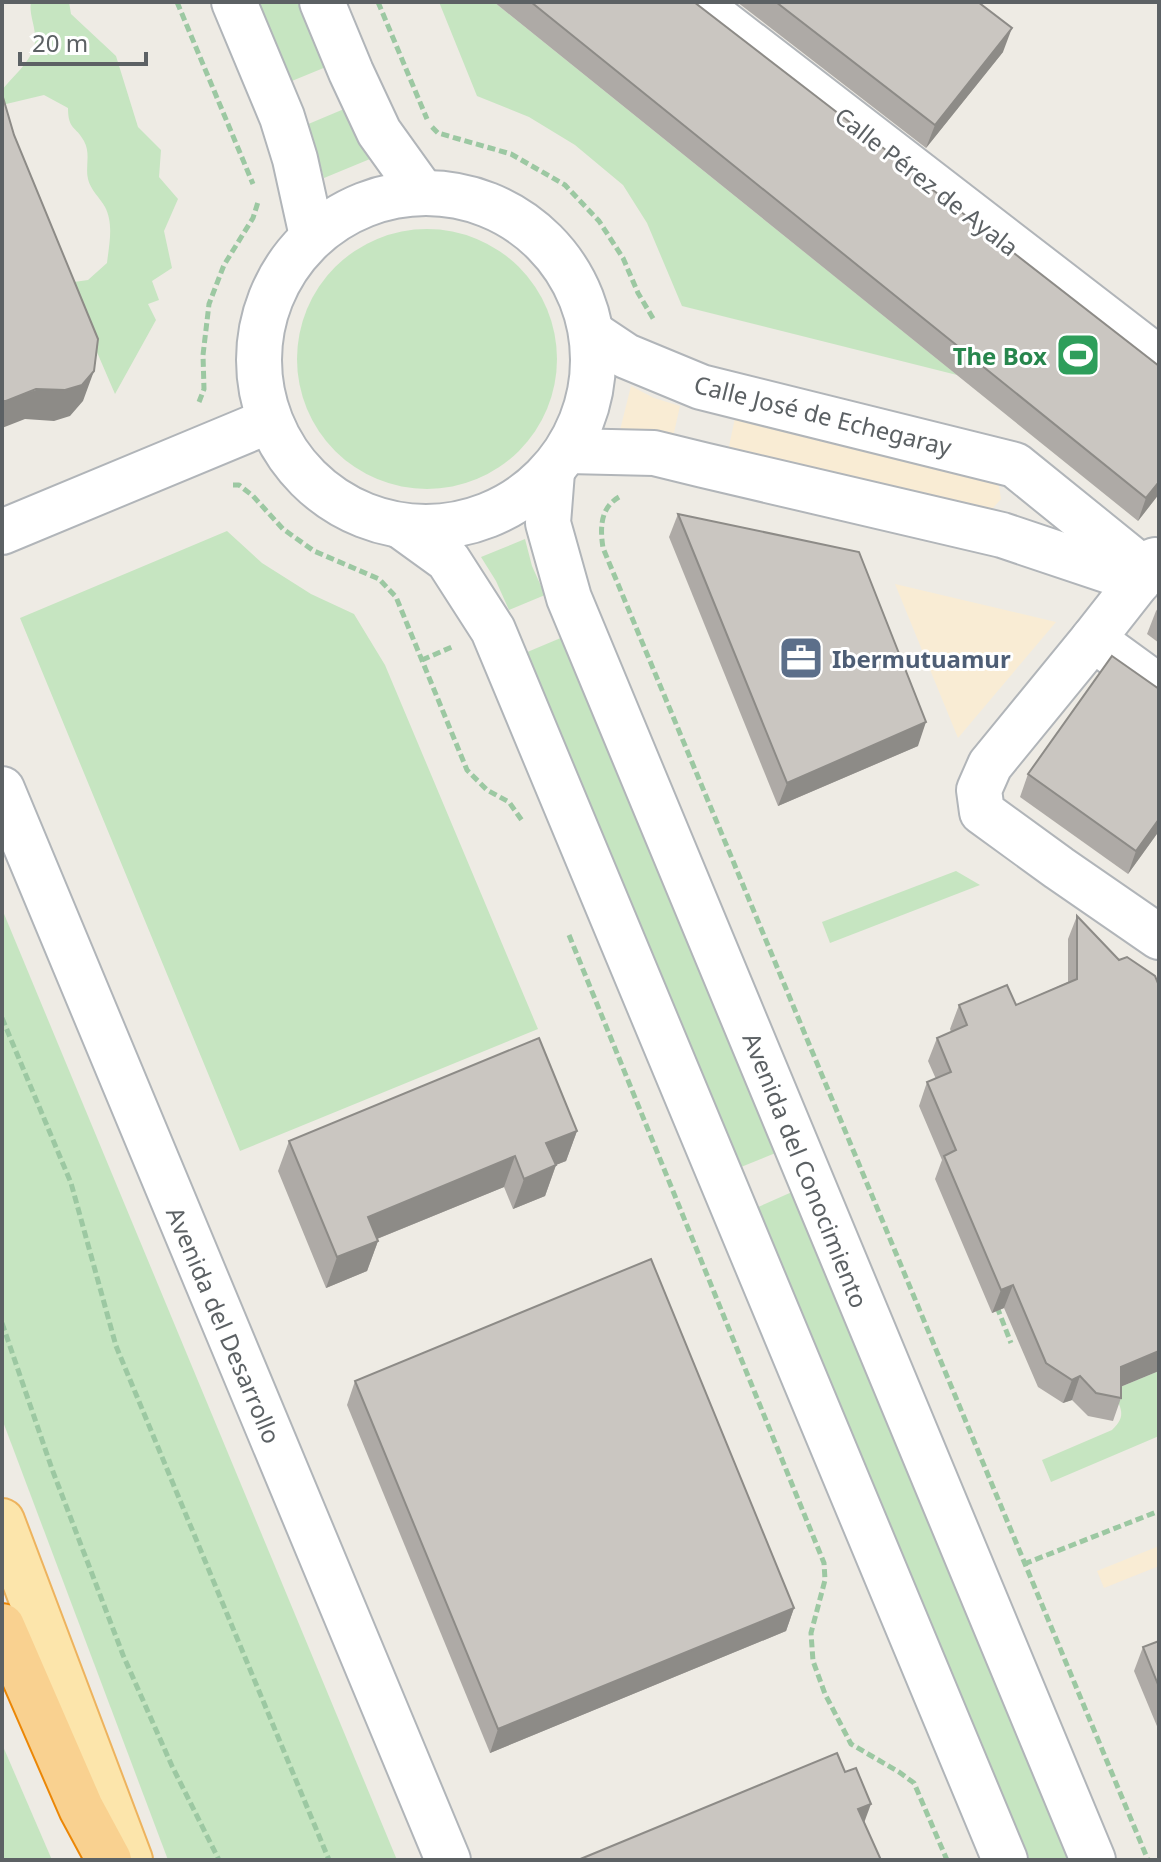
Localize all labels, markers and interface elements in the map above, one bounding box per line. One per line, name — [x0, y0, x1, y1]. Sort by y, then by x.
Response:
scale bar — [20, 16, 146, 66]
text: 20 m — [32, 26, 88, 59]
street label: Calle Pérez de Ayala — [828, 99, 1026, 263]
sports icon: The Box — [1054, 331, 1102, 379]
place label: The Box — [953, 339, 1047, 372]
street label: Calle José de Echegaray — [691, 367, 956, 463]
office icon: Ibermutuamur — [777, 634, 825, 682]
place label: Ibermutuamur — [832, 642, 1011, 675]
street label: Avenida del Conocimiento — [736, 1027, 876, 1313]
street label: Avenida del Desarrollo — [159, 1202, 289, 1448]

